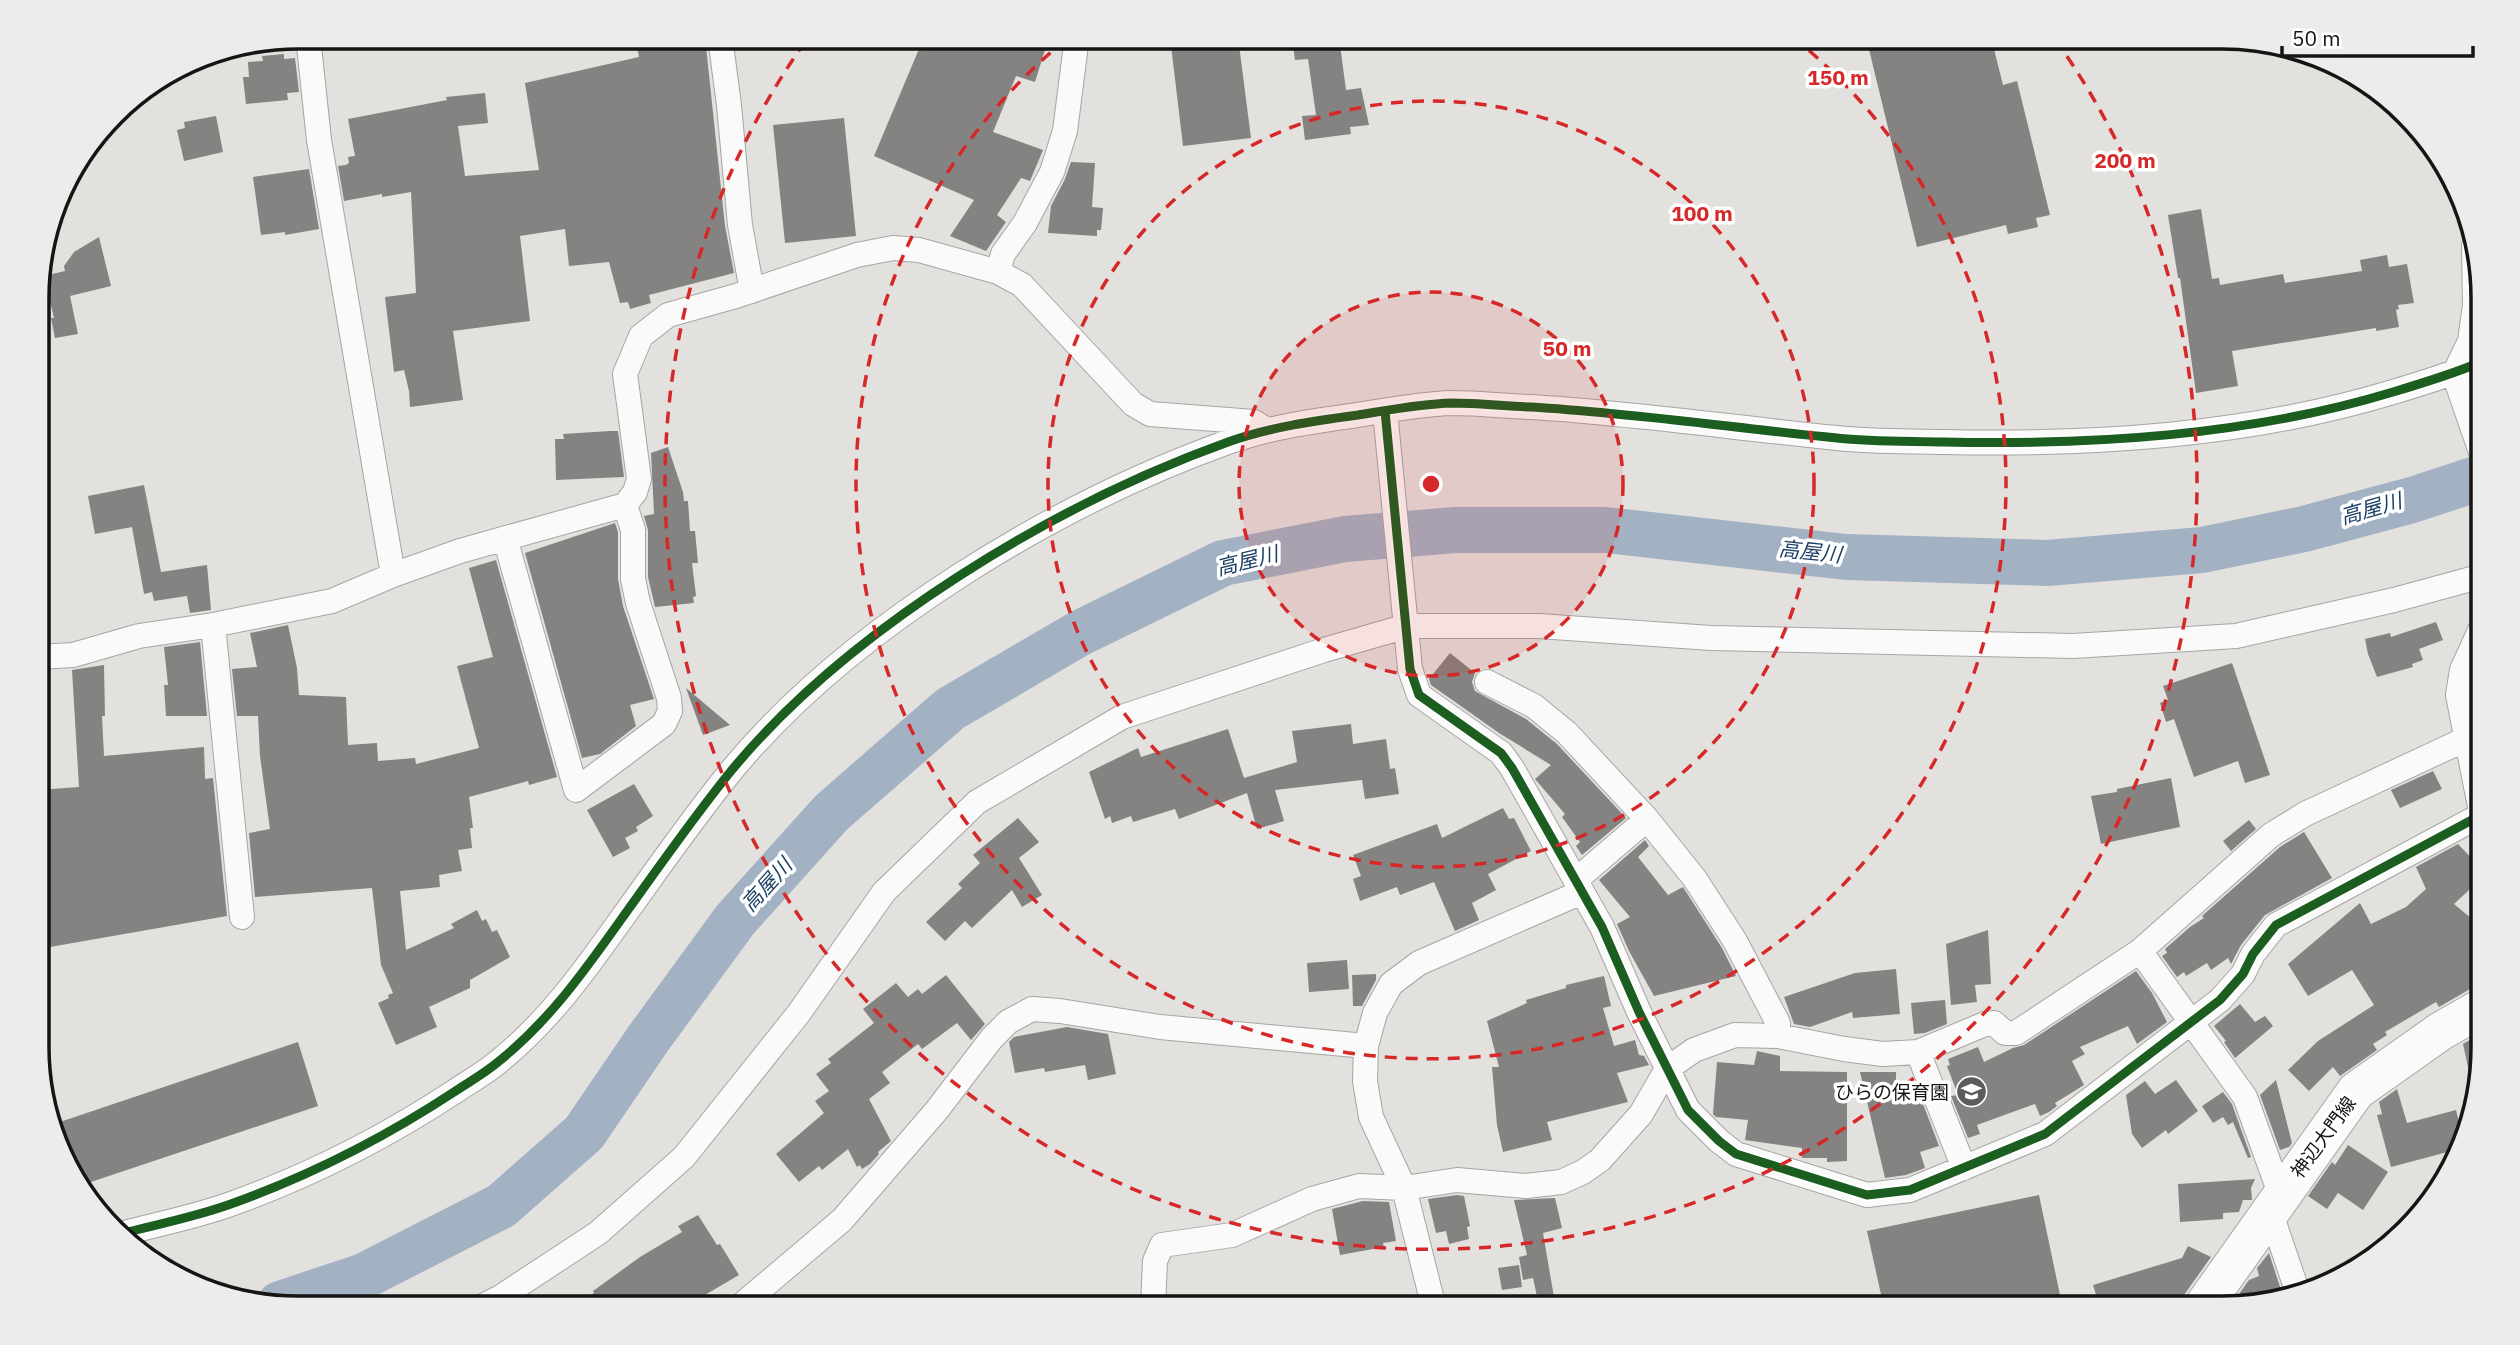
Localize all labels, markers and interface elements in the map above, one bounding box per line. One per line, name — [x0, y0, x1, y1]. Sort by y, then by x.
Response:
scale bar — [2282, 14, 2473, 58]
text: 50 m — [2292, 24, 2341, 52]
text: 150 m — [1807, 63, 1869, 91]
text: 200 m — [2094, 146, 2156, 174]
text: 100 m — [1671, 199, 1733, 227]
text: 50 m — [1543, 334, 1591, 362]
centre of rings — [1419, 472, 1443, 496]
water label: 高屋川 — [2337, 485, 2407, 530]
water label: 高屋川 — [1777, 534, 1845, 568]
water label: 高屋川 — [1213, 538, 1283, 581]
water label: 高屋川 — [735, 850, 799, 917]
school or university icon: ひらの保育園 — [1955, 1075, 1989, 1109]
place label: ひらの保育園 — [1835, 1080, 1949, 1104]
street label: 神辺大門線 — [2285, 1092, 2361, 1182]

